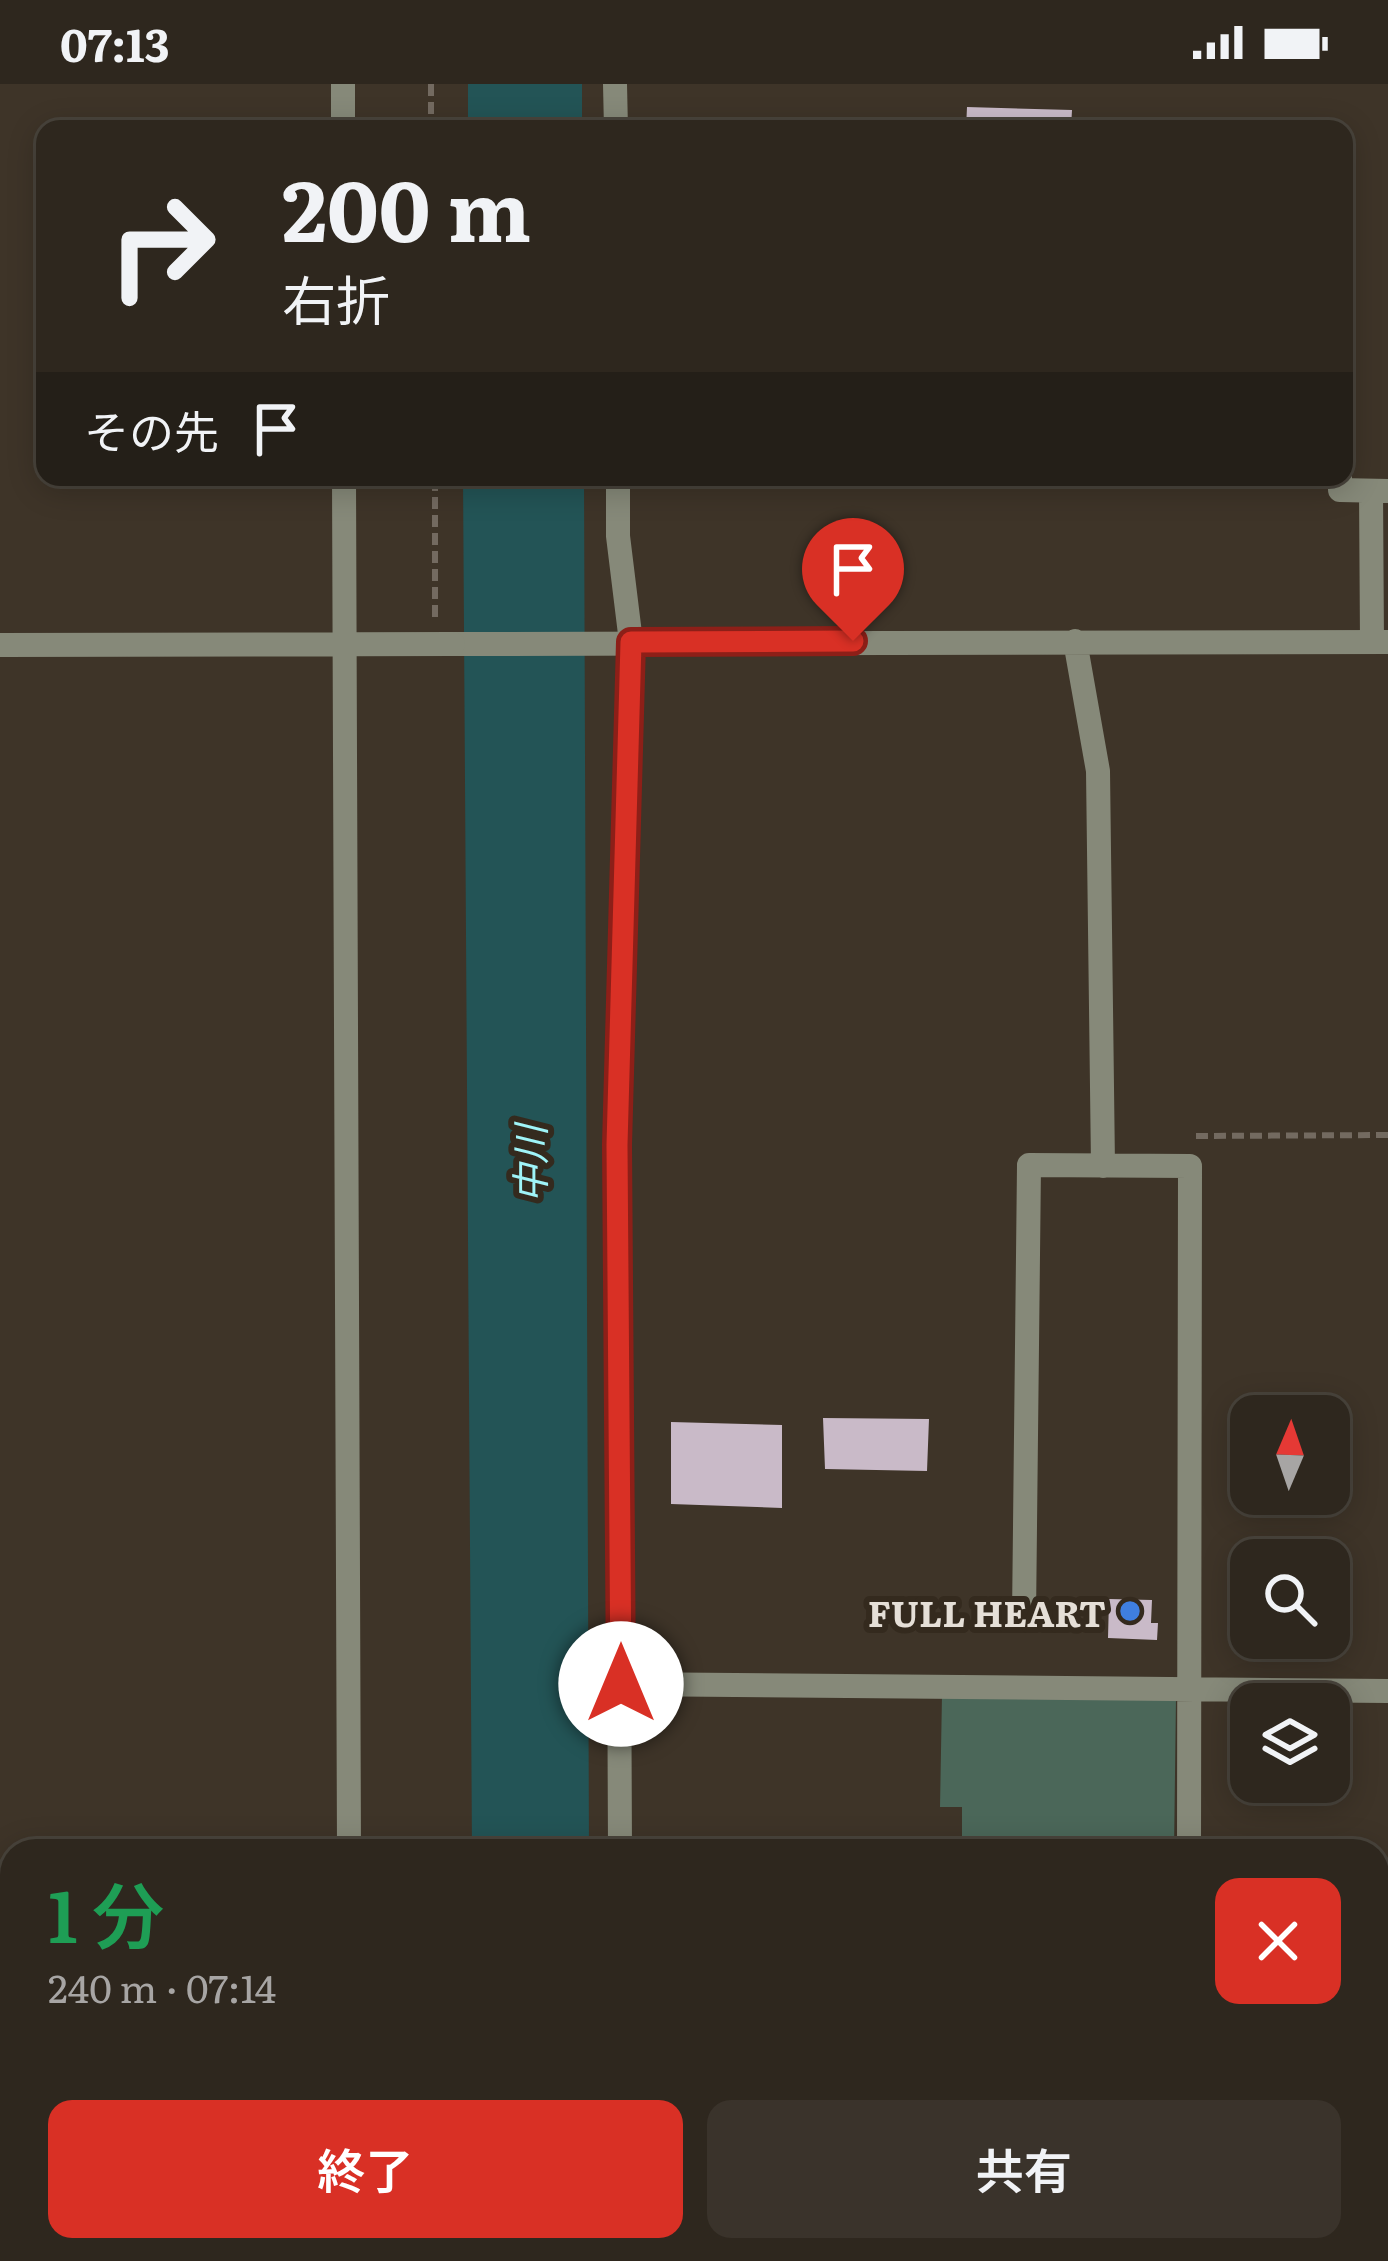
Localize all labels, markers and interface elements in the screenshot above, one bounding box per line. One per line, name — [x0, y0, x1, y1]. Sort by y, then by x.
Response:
text: 07:13 — [60, 9, 170, 76]
text: 200 m — [282, 143, 531, 268]
icon: right — [84, 168, 240, 324]
text: 右折 — [282, 257, 390, 338]
text: その先 — [84, 396, 219, 463]
icon: arrive — [243, 396, 309, 462]
pin — [802, 518, 904, 641]
icon: arrive — [820, 536, 886, 602]
water label: 中川 — [499, 1121, 557, 1203]
north arrow — [1230, 1395, 1350, 1515]
map controls — [1230, 1395, 1350, 1803]
button: search — [1230, 1539, 1350, 1659]
place label: FULL HEART — [868, 1585, 1106, 1638]
marker: FULL HEART — [1117, 1598, 1143, 1624]
position arrow — [558, 1621, 684, 1747]
button: layers — [1230, 1683, 1350, 1803]
text: 1 分 — [48, 1858, 164, 1965]
button: close — [1215, 1878, 1341, 2004]
text: 240 m · 07:14 — [48, 1957, 276, 2015]
button: 終了 — [48, 2100, 683, 2238]
button: 共有 — [707, 2100, 1341, 2238]

